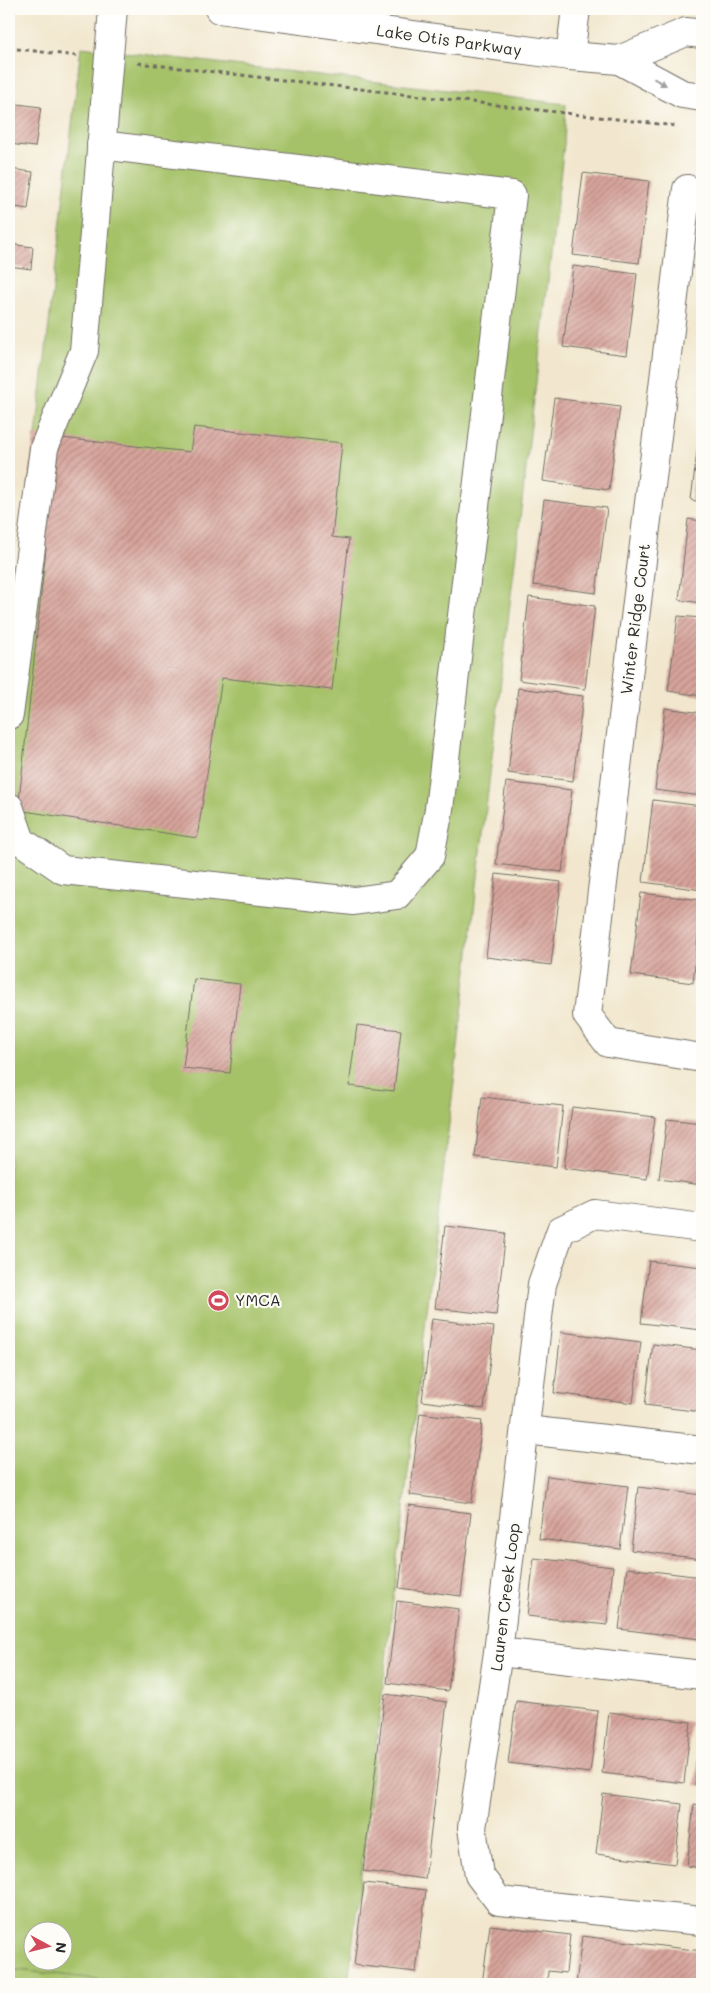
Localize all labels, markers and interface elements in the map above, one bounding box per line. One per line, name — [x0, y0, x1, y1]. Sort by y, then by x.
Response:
street label: Lake Otis Parkway — [375, 19, 523, 60]
one-way arrow — [652, 78, 667, 86]
street label: Winter Ridge Court — [615, 542, 654, 696]
sports icon: YMCA — [207, 1288, 231, 1312]
place label: YMCA — [235, 1289, 281, 1310]
street label: Lauren Creek Loop — [485, 1521, 524, 1672]
north arrow — [22, 1920, 72, 1970]
text: N — [51, 1941, 71, 1954]

